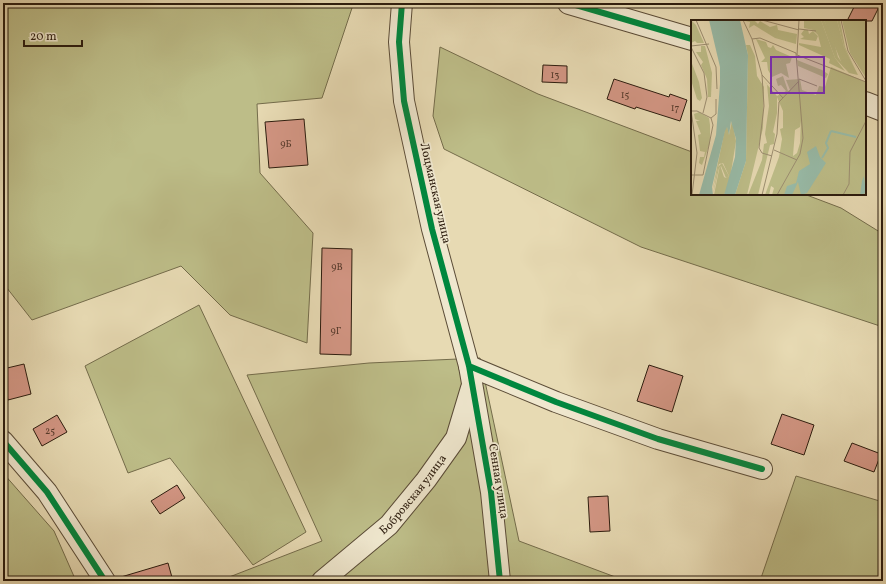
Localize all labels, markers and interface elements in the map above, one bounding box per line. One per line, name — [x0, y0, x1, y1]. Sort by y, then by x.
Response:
inset map — [691, 20, 866, 195]
scale bar — [24, 22, 82, 48]
text: 20 m — [30, 29, 57, 45]
house number: 13 — [550, 68, 560, 82]
house number: 15 — [621, 88, 630, 102]
house number: 17 — [671, 101, 680, 115]
house number: 9Б — [280, 137, 292, 151]
street label: Лоцманская улица — [416, 141, 454, 245]
house number: 9В — [331, 260, 343, 274]
house number: 9Г — [331, 324, 342, 338]
house number: 25 — [45, 424, 55, 438]
street label: Сенная улица — [484, 442, 512, 520]
street label: Бобровская улица — [376, 452, 451, 539]

